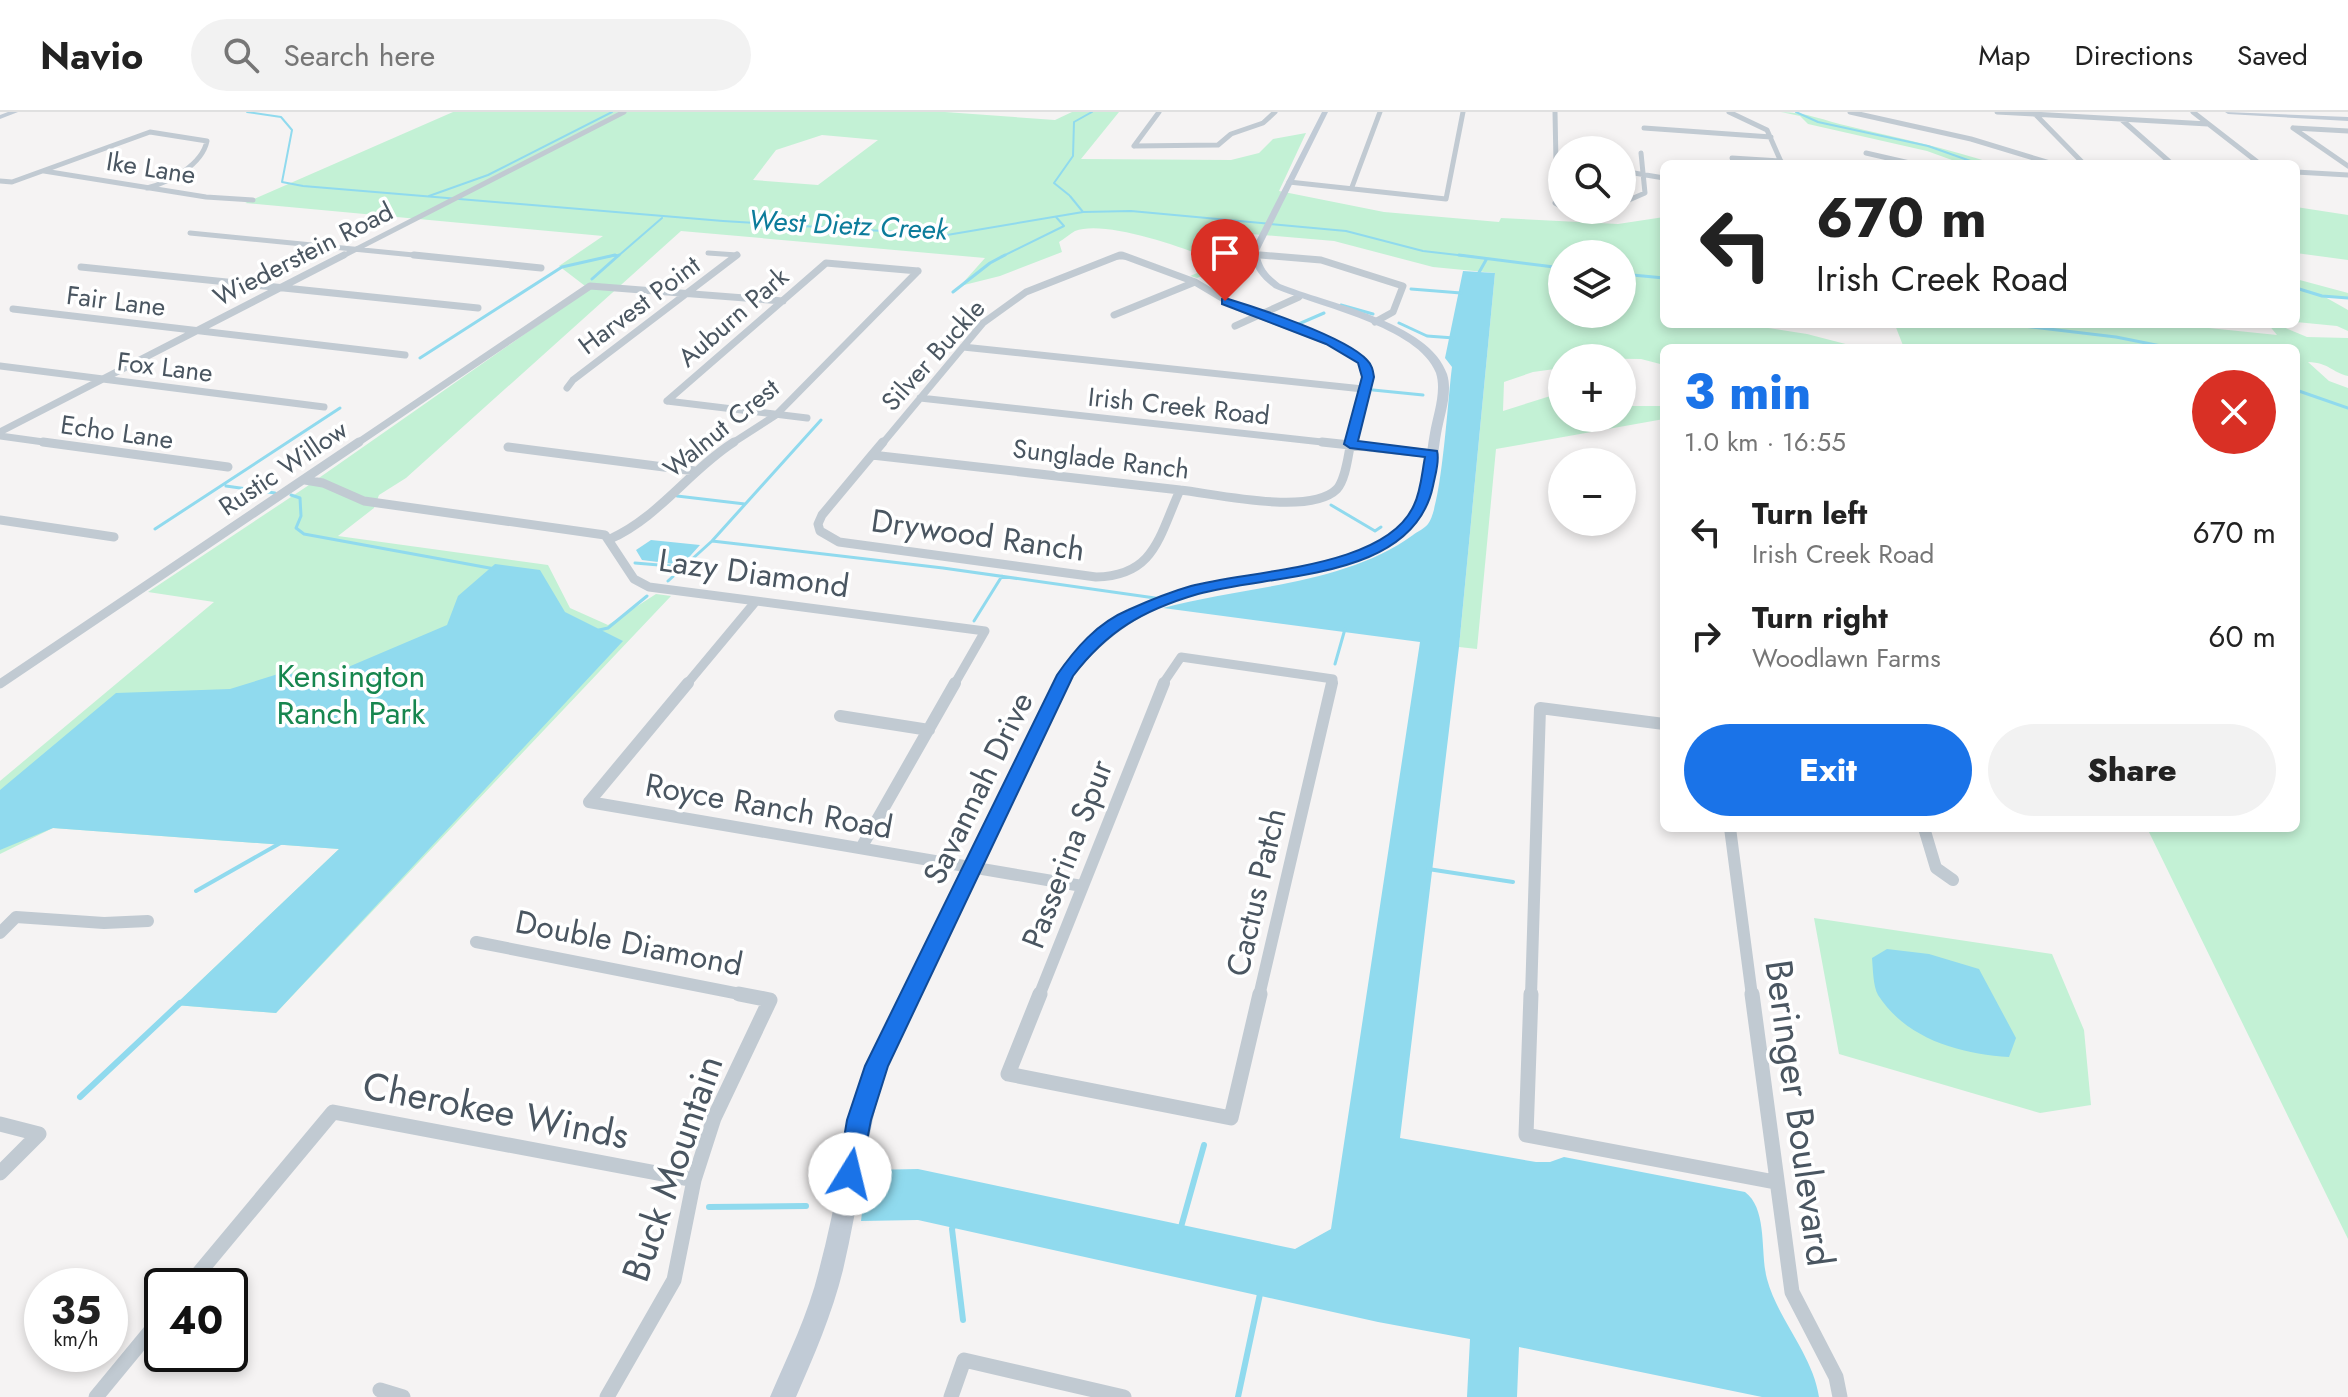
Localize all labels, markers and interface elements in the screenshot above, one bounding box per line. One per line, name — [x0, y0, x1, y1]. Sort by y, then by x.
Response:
search box — [191, 19, 751, 91]
text: Navio — [40, 28, 143, 83]
icon: search — [219, 33, 263, 77]
text: Search here — [283, 34, 435, 77]
text: Map — [1978, 35, 2030, 76]
text: Directions — [2074, 35, 2193, 76]
text: Saved — [2237, 35, 2308, 76]
map controls — [1548, 136, 1636, 536]
button: search — [1548, 136, 1636, 224]
street label: Ike Lane — [104, 142, 198, 194]
text: 670 m — [1816, 177, 1987, 258]
street label: Wiederstein Road — [206, 192, 400, 316]
icon: left — [1684, 192, 1788, 296]
water label: West Dietz Creek — [748, 199, 949, 251]
pin — [1191, 219, 1259, 301]
icon: arrive — [1203, 231, 1247, 275]
button: layers — [1548, 240, 1636, 328]
street label: Harvest Point — [570, 246, 709, 364]
text: Irish Creek Road — [1816, 252, 2069, 304]
street label: Auburn Park — [669, 258, 797, 376]
street label: Fair Lane — [64, 276, 168, 326]
street label: Silver Buckle — [872, 290, 994, 420]
street label: Fox Lane — [115, 342, 215, 392]
button: + — [1548, 344, 1636, 432]
text: 3 min — [1684, 358, 1811, 427]
street label: Walnut Crest — [655, 369, 788, 487]
button: close — [2192, 370, 2276, 454]
street label: Irish Creek Road — [1086, 378, 1272, 434]
street label: Echo Lane — [58, 405, 176, 459]
street label: Rustic Willow — [211, 411, 355, 525]
text: 1.0 km · 16:55 — [1684, 423, 1846, 461]
street label: Sunglade Ranch — [1011, 429, 1191, 489]
button: − — [1548, 448, 1636, 536]
text: Turn left — [1752, 492, 1867, 535]
street label: Drywood Ranch — [868, 497, 1088, 573]
icon: left — [1684, 510, 1728, 554]
text: 670 m — [2193, 511, 2276, 554]
text: Irish Creek Road — [1752, 535, 1934, 573]
street label: Lazy Diamond — [656, 537, 852, 609]
text: Turn right — [1752, 596, 1888, 639]
icon: right — [1684, 614, 1728, 658]
text: 60 m — [2208, 615, 2276, 658]
text: Woodlawn Farms — [1752, 639, 1941, 677]
park label: Kensington Ranch Park — [277, 653, 426, 736]
street label: Savannah Drive — [912, 684, 1044, 892]
button: Exit — [1684, 724, 1972, 816]
button: Share — [1988, 724, 2276, 816]
street label: Passerina Spur — [1010, 753, 1124, 955]
street label: Royce Ranch Road — [642, 762, 896, 850]
street label: Cactus Patch — [1214, 803, 1298, 981]
street label: Double Diamond — [511, 898, 747, 988]
street label: Beringer Boulevard — [1751, 956, 1849, 1270]
street label: Buck Mountain — [608, 1047, 736, 1289]
street label: Cherokee Winds — [358, 1057, 634, 1163]
position arrow — [808, 1132, 892, 1216]
speed limit sign: 40 — [144, 1268, 248, 1372]
text: 35 — [51, 1281, 101, 1339]
text: km/h — [53, 1325, 99, 1354]

